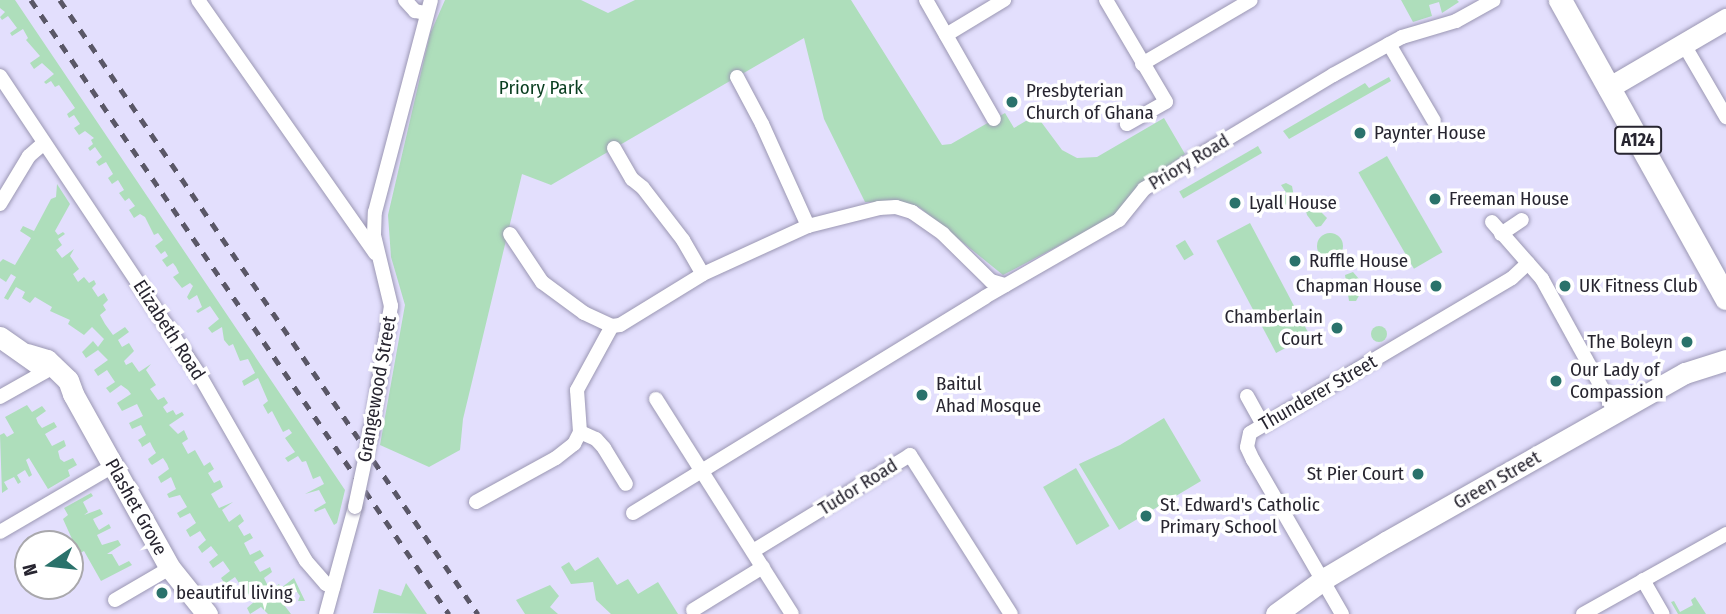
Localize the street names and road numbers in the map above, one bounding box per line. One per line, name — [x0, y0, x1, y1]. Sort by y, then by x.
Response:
road number: A124 — [1614, 125, 1662, 154]
street label: Priory Road — [1145, 129, 1233, 195]
street label: Elizabeth Road — [128, 276, 210, 384]
street label: Grangewood Street — [353, 314, 401, 464]
street label: Thunderer Street — [1255, 350, 1381, 436]
street label: Green Street — [1449, 446, 1545, 514]
street label: Tudor Road — [814, 454, 902, 520]
street label: Plashet Grove — [100, 455, 172, 559]

